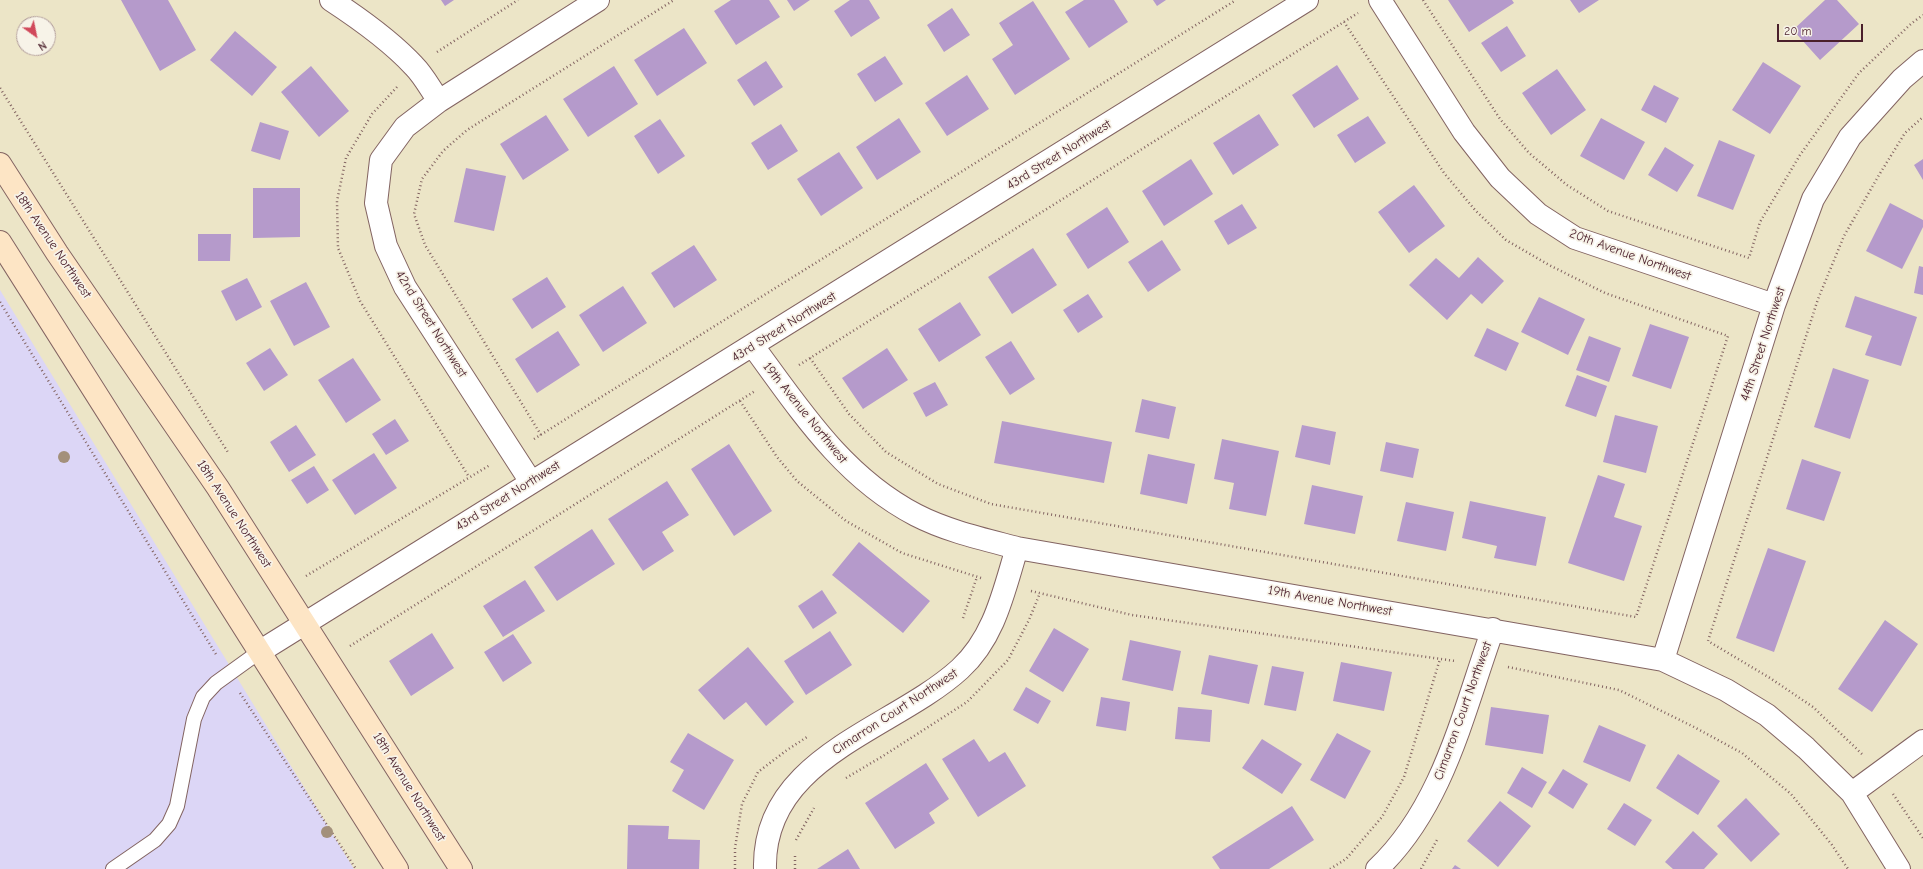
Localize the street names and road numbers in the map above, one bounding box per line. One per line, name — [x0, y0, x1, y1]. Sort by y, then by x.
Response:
street label: 43rd Street Northwest — [1004, 117, 1114, 193]
street label: 18th Avenue Northwest — [12, 189, 94, 301]
street label: 20th Avenue Northwest — [1567, 226, 1693, 284]
street label: 42nd Street Northwest — [392, 268, 470, 380]
street label: 44th Street Northwest — [1737, 285, 1789, 403]
street label: 43rd Street Northwest — [729, 289, 839, 365]
street label: 19th Avenue Northwest — [759, 359, 851, 467]
street label: 18th Avenue Northwest — [193, 457, 275, 571]
street label: 43rd Street Northwest — [453, 458, 563, 534]
street label: 19th Avenue Northwest — [1267, 582, 1393, 620]
street label: Cimarron Court Northwest — [1431, 640, 1495, 782]
street label: Cimarron Court Northwest — [829, 666, 961, 758]
street label: 18th Avenue Northwest — [369, 730, 449, 844]

